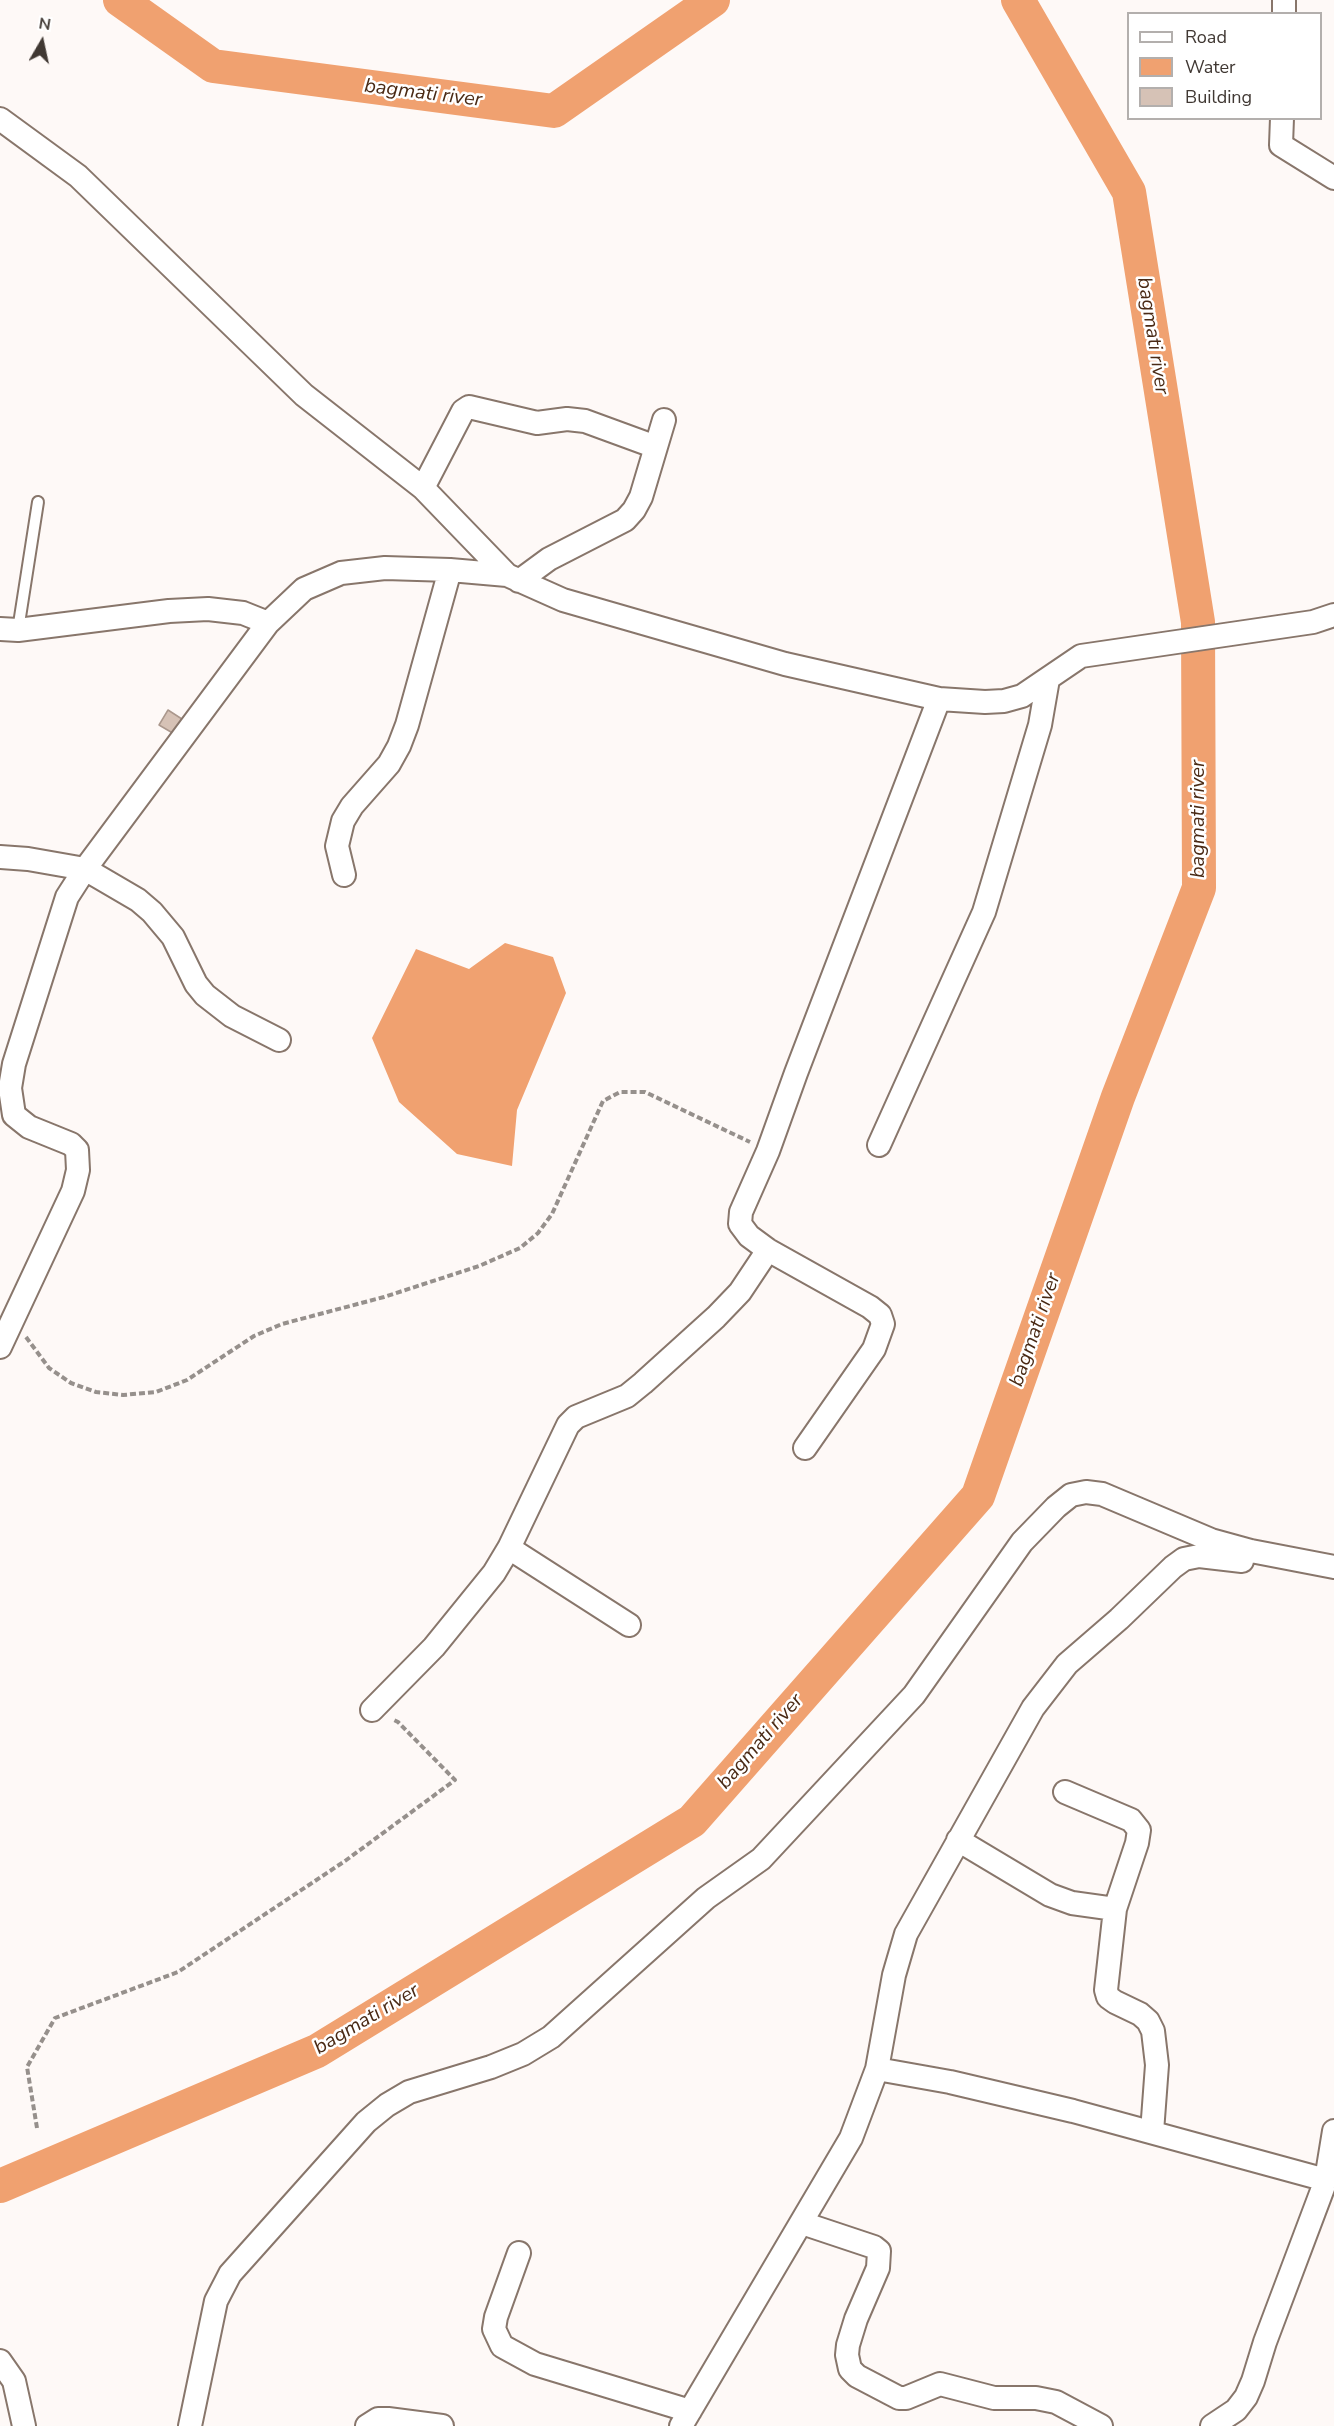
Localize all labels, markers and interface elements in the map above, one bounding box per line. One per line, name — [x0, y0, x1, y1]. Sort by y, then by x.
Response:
north arrow — [12, 12, 72, 72]
text: N — [37, 12, 52, 36]
legend — [1127, 12, 1322, 120]
text: Road — [1185, 25, 1227, 49]
text: Water — [1185, 55, 1236, 79]
water label: bagmati river — [363, 75, 483, 113]
text: Building — [1185, 85, 1252, 109]
water label: bagmati river — [1131, 276, 1173, 396]
water label: bagmati river — [1187, 760, 1211, 878]
water label: bagmati river — [1005, 1270, 1067, 1390]
water label: bagmati river — [713, 1690, 809, 1794]
water label: bagmati river — [310, 1979, 424, 2061]

